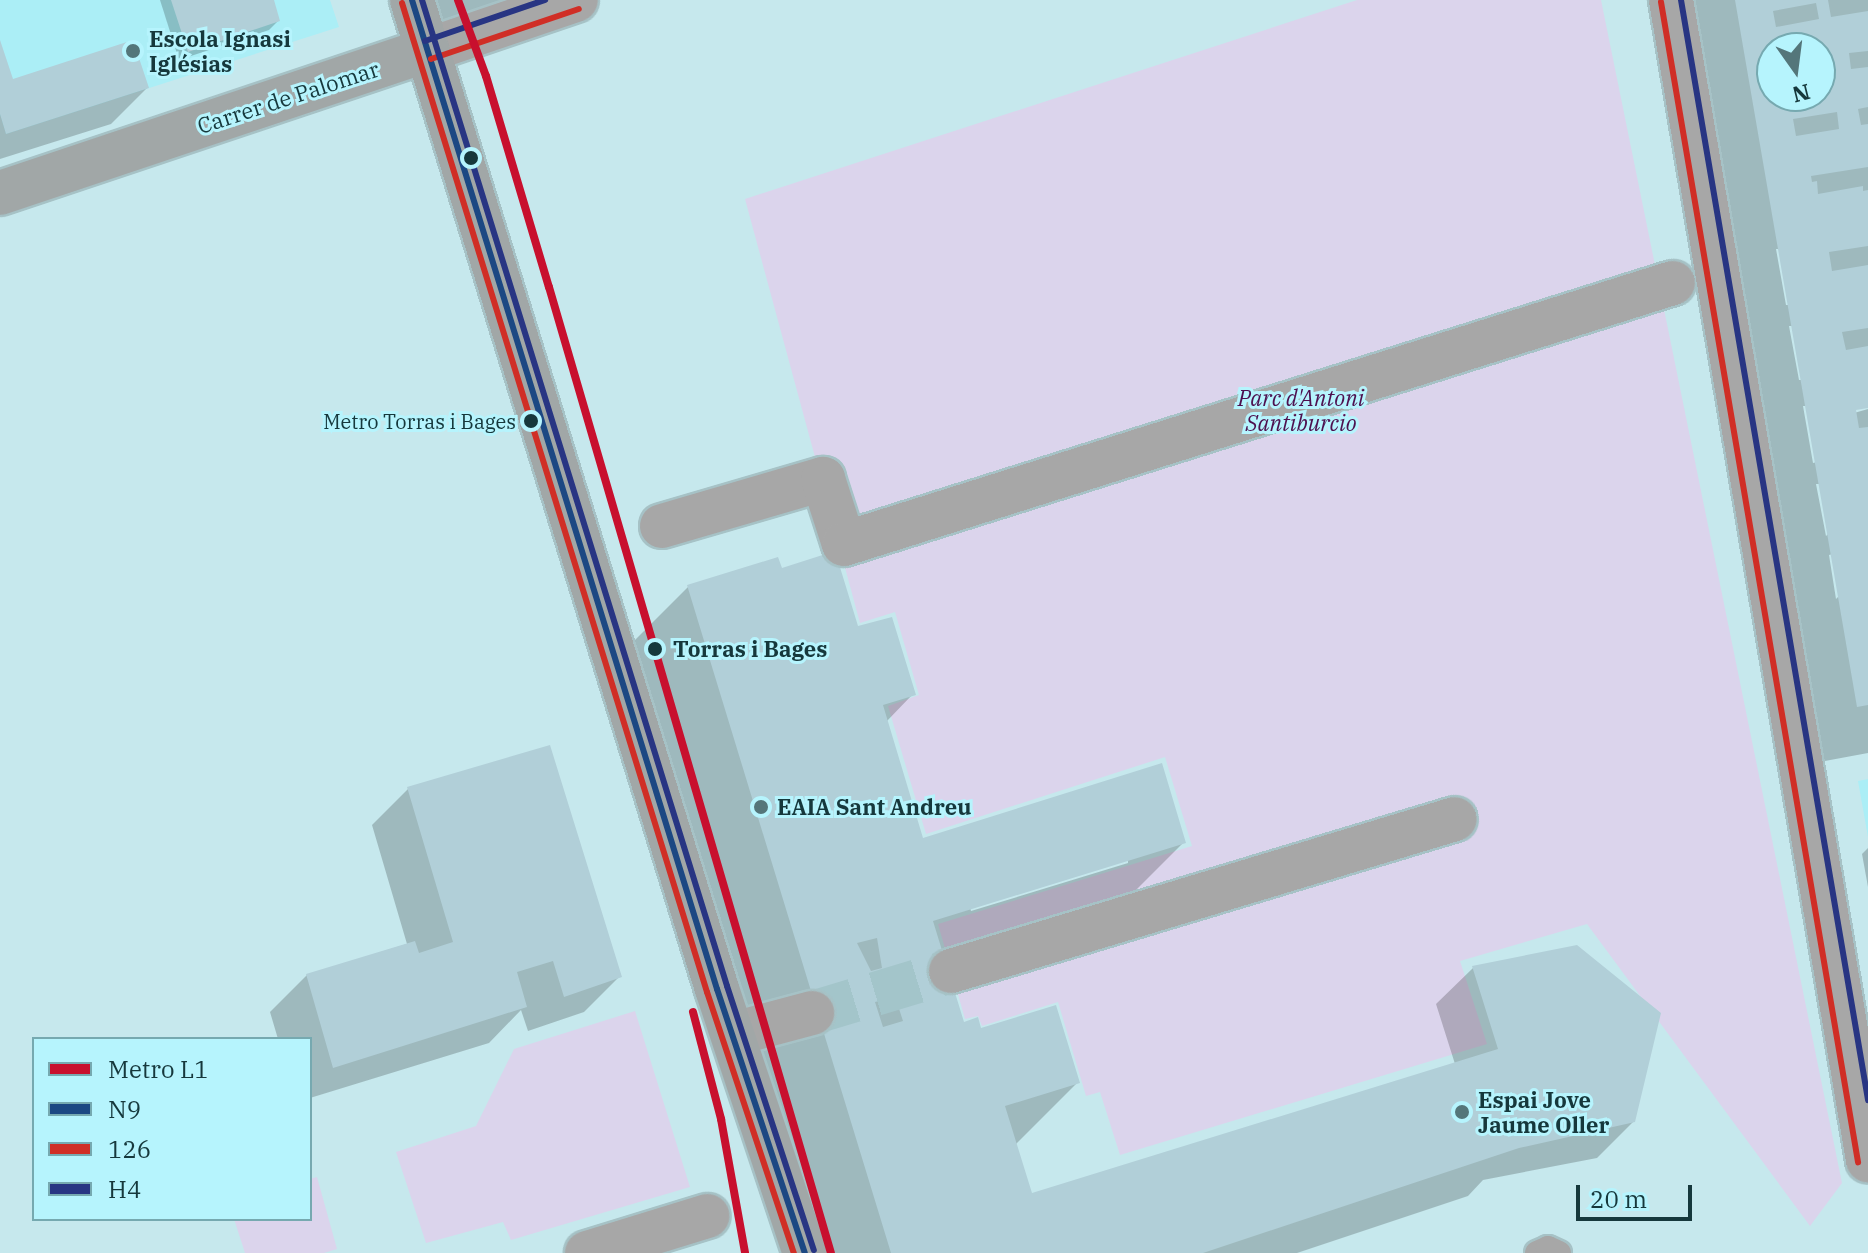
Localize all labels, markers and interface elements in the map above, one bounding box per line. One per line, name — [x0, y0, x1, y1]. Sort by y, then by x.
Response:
place label: Escola Ignasi Iglésias — [149, 25, 291, 76]
north arrow — [1756, 32, 1836, 112]
marker: Escola Ignasi Iglésias — [124, 42, 142, 60]
street label: Carrer de Palomar — [194, 55, 382, 139]
text: N — [1789, 78, 1813, 110]
unlabelled marker — [463, 150, 479, 166]
park label: Parc d'Antoni Santiburcio — [1238, 384, 1364, 436]
place label: Metro Torras i Bages — [323, 409, 516, 433]
marker: Metro Torras i Bages — [523, 413, 539, 429]
place label: Torras i Bages — [673, 636, 827, 662]
marker: Torras i Bages — [644, 638, 666, 660]
place label: EAIA Sant Andreu — [777, 794, 971, 820]
marker: EAIA Sant Andreu — [752, 798, 770, 816]
legend — [32, 1037, 312, 1221]
text: Metro L1 — [108, 1053, 209, 1085]
place label: Espai Jove Jaume Oller — [1478, 1086, 1609, 1138]
text: N9 — [108, 1093, 141, 1125]
marker: Espai Jove Jaume Oller — [1453, 1103, 1471, 1121]
text: 126 — [108, 1133, 151, 1165]
scale bar — [1580, 1169, 1696, 1219]
text: H4 — [108, 1173, 141, 1205]
text: 20 m — [1590, 1183, 1647, 1215]

